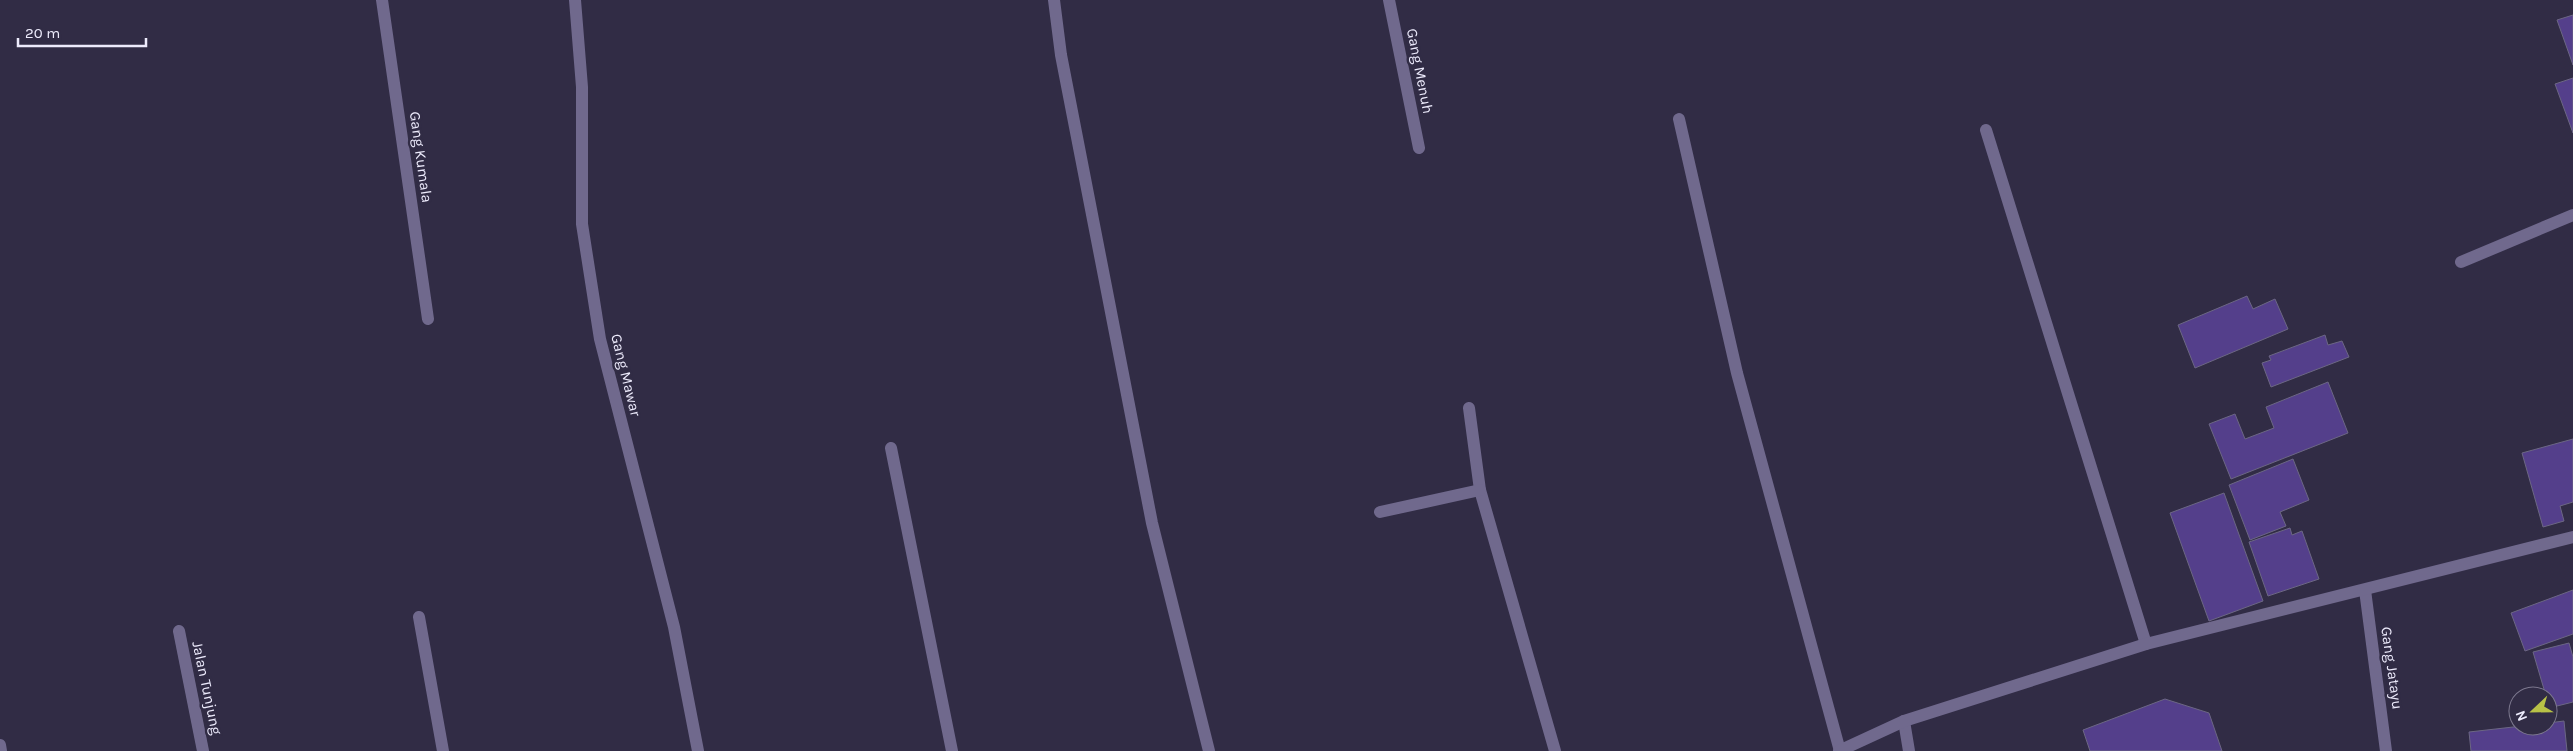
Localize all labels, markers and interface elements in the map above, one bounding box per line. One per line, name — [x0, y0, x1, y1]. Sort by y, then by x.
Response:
scale bar — [18, 15, 145, 47]
text: 20 m — [25, 24, 60, 42]
street label: Gang Menuh — [1403, 27, 1437, 115]
street label: Gang Kumala — [406, 110, 436, 204]
street label: Gang Mawar — [607, 332, 645, 419]
street label: Gang Jatayu — [2377, 626, 2407, 710]
street label: Jalan Tunjung — [188, 640, 226, 737]
north arrow — [2508, 686, 2558, 736]
text: N — [2512, 708, 2531, 724]

